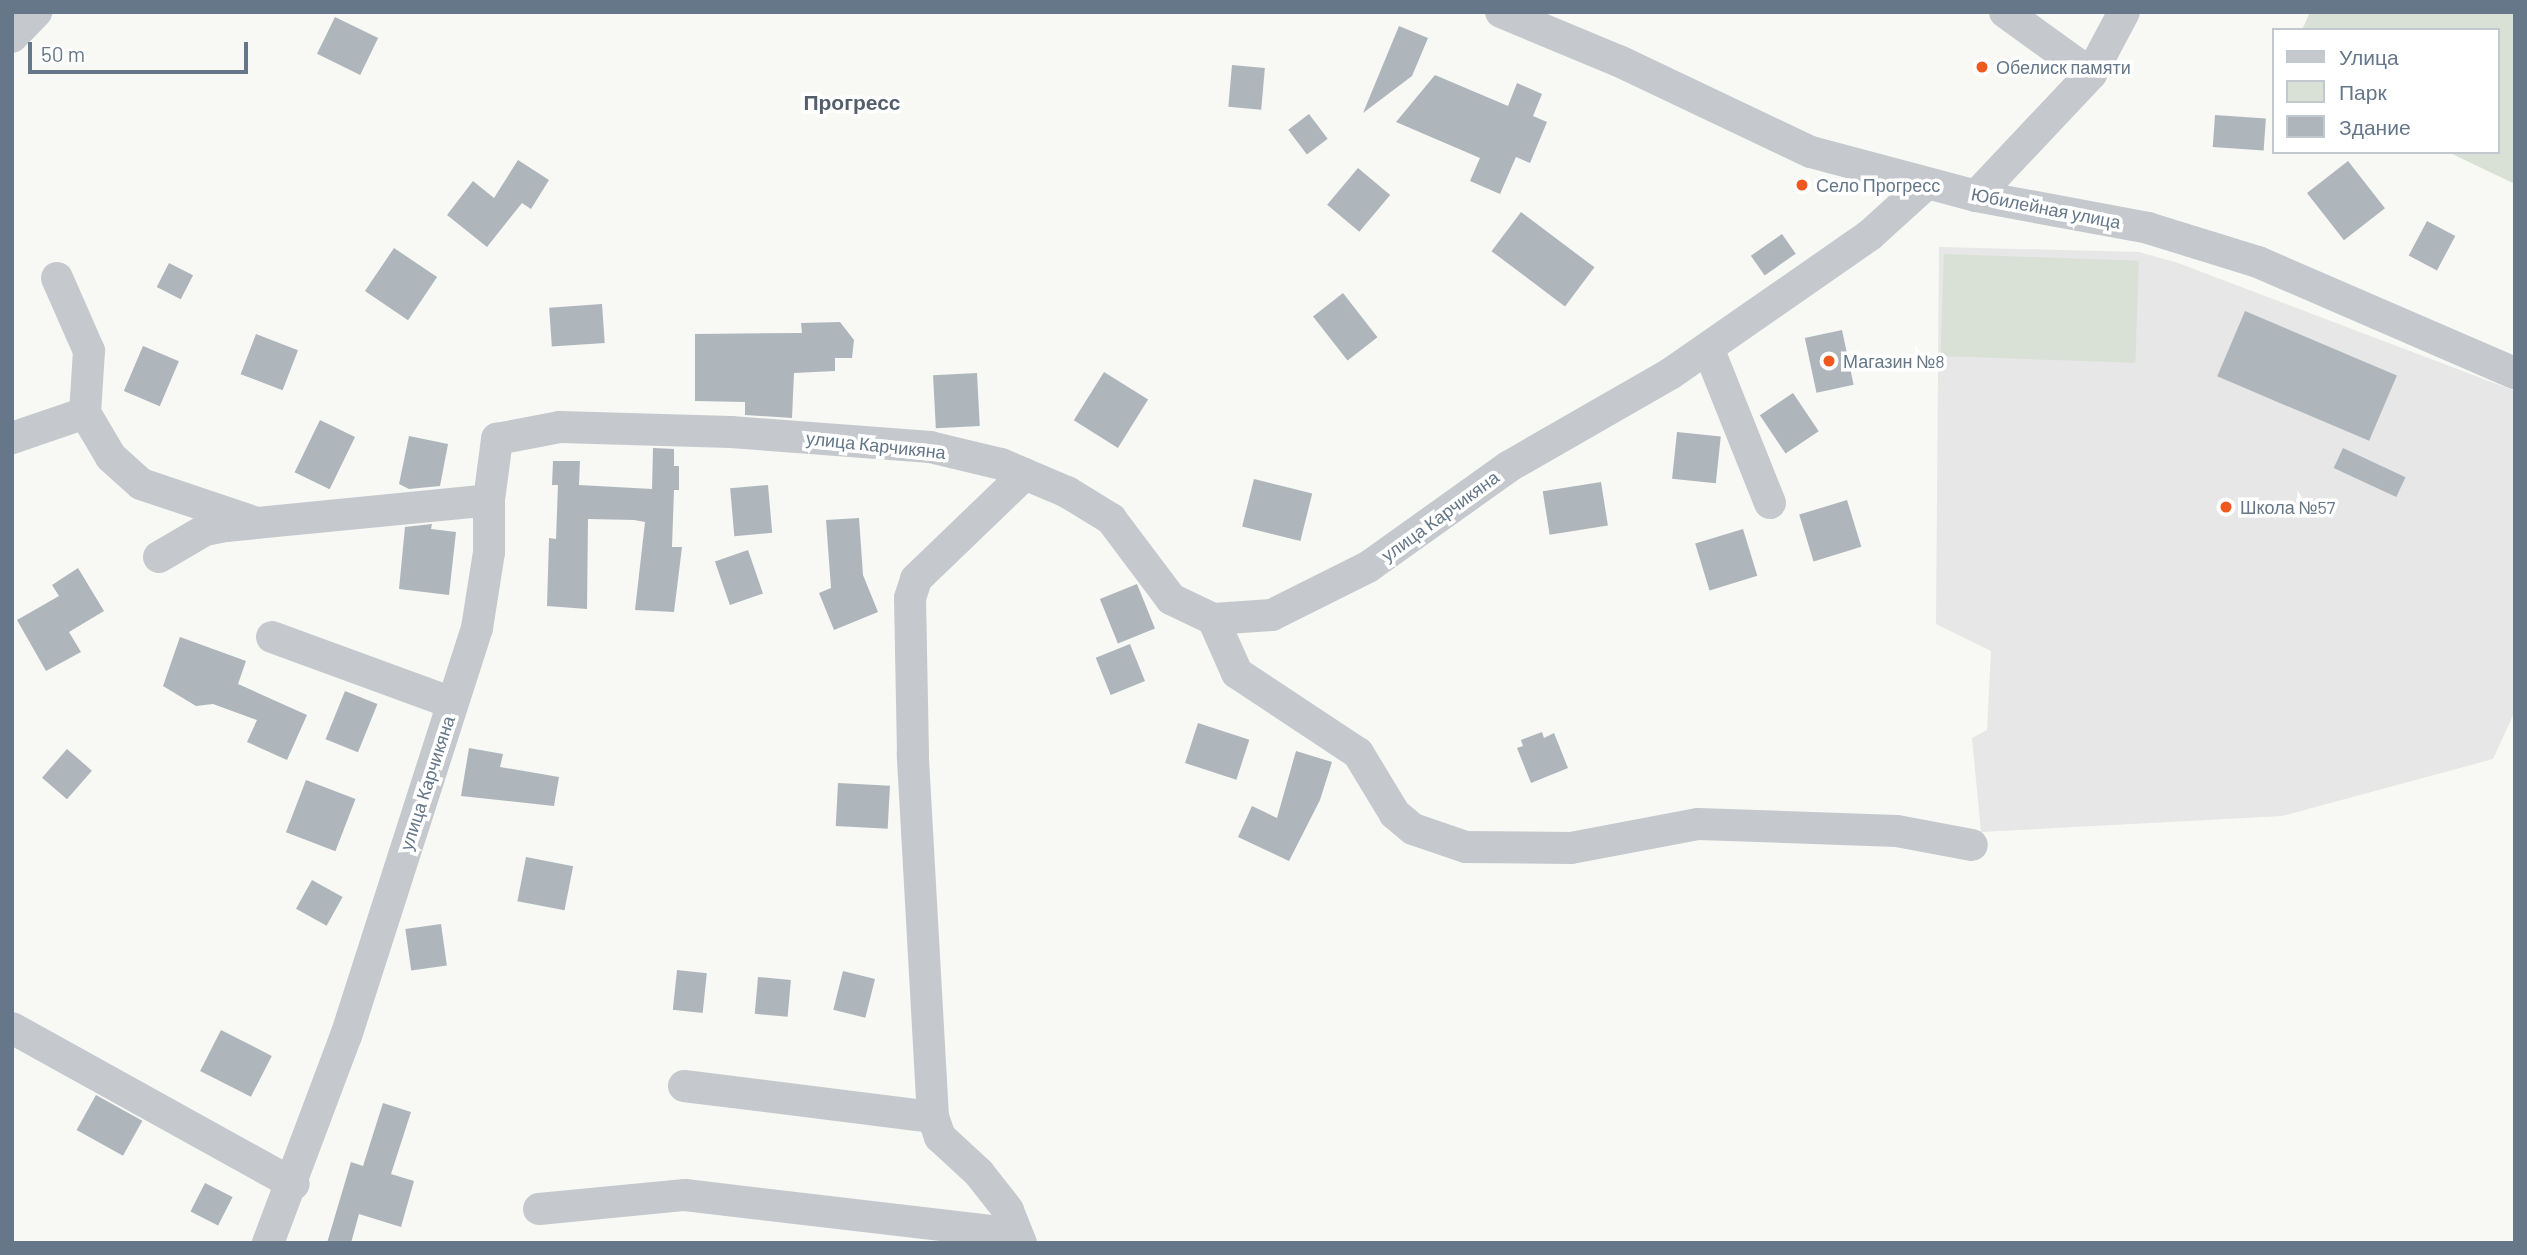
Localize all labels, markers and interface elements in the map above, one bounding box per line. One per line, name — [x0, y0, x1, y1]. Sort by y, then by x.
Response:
scale bar — [32, 28, 252, 72]
legend — [2272, 28, 2499, 154]
text: 50 m — [41, 41, 85, 66]
text: Улица — [2339, 44, 2399, 69]
place label: Обелиск памяти — [1996, 56, 2131, 78]
marker: Обелиск памяти — [1974, 59, 1990, 75]
text: Парк — [2339, 79, 2387, 104]
district label: Прогресс — [803, 89, 901, 115]
text: Здание — [2339, 114, 2411, 139]
place label: Село Прогресс — [1816, 174, 1940, 196]
marker: Село Прогресс — [1794, 177, 1810, 193]
street label: Юбилейная улица — [1969, 183, 2123, 233]
place label: Магазин №8 — [1843, 350, 1945, 372]
marker: Магазин №8 — [1821, 353, 1837, 369]
street label: улица Карчикяна — [805, 427, 947, 463]
street label: улица Карчикяна — [1377, 466, 1503, 566]
place label: Школа №57 — [2240, 496, 2335, 518]
marker: Школа №57 — [2218, 499, 2234, 515]
street label: улица Карчикяна — [395, 713, 459, 853]

